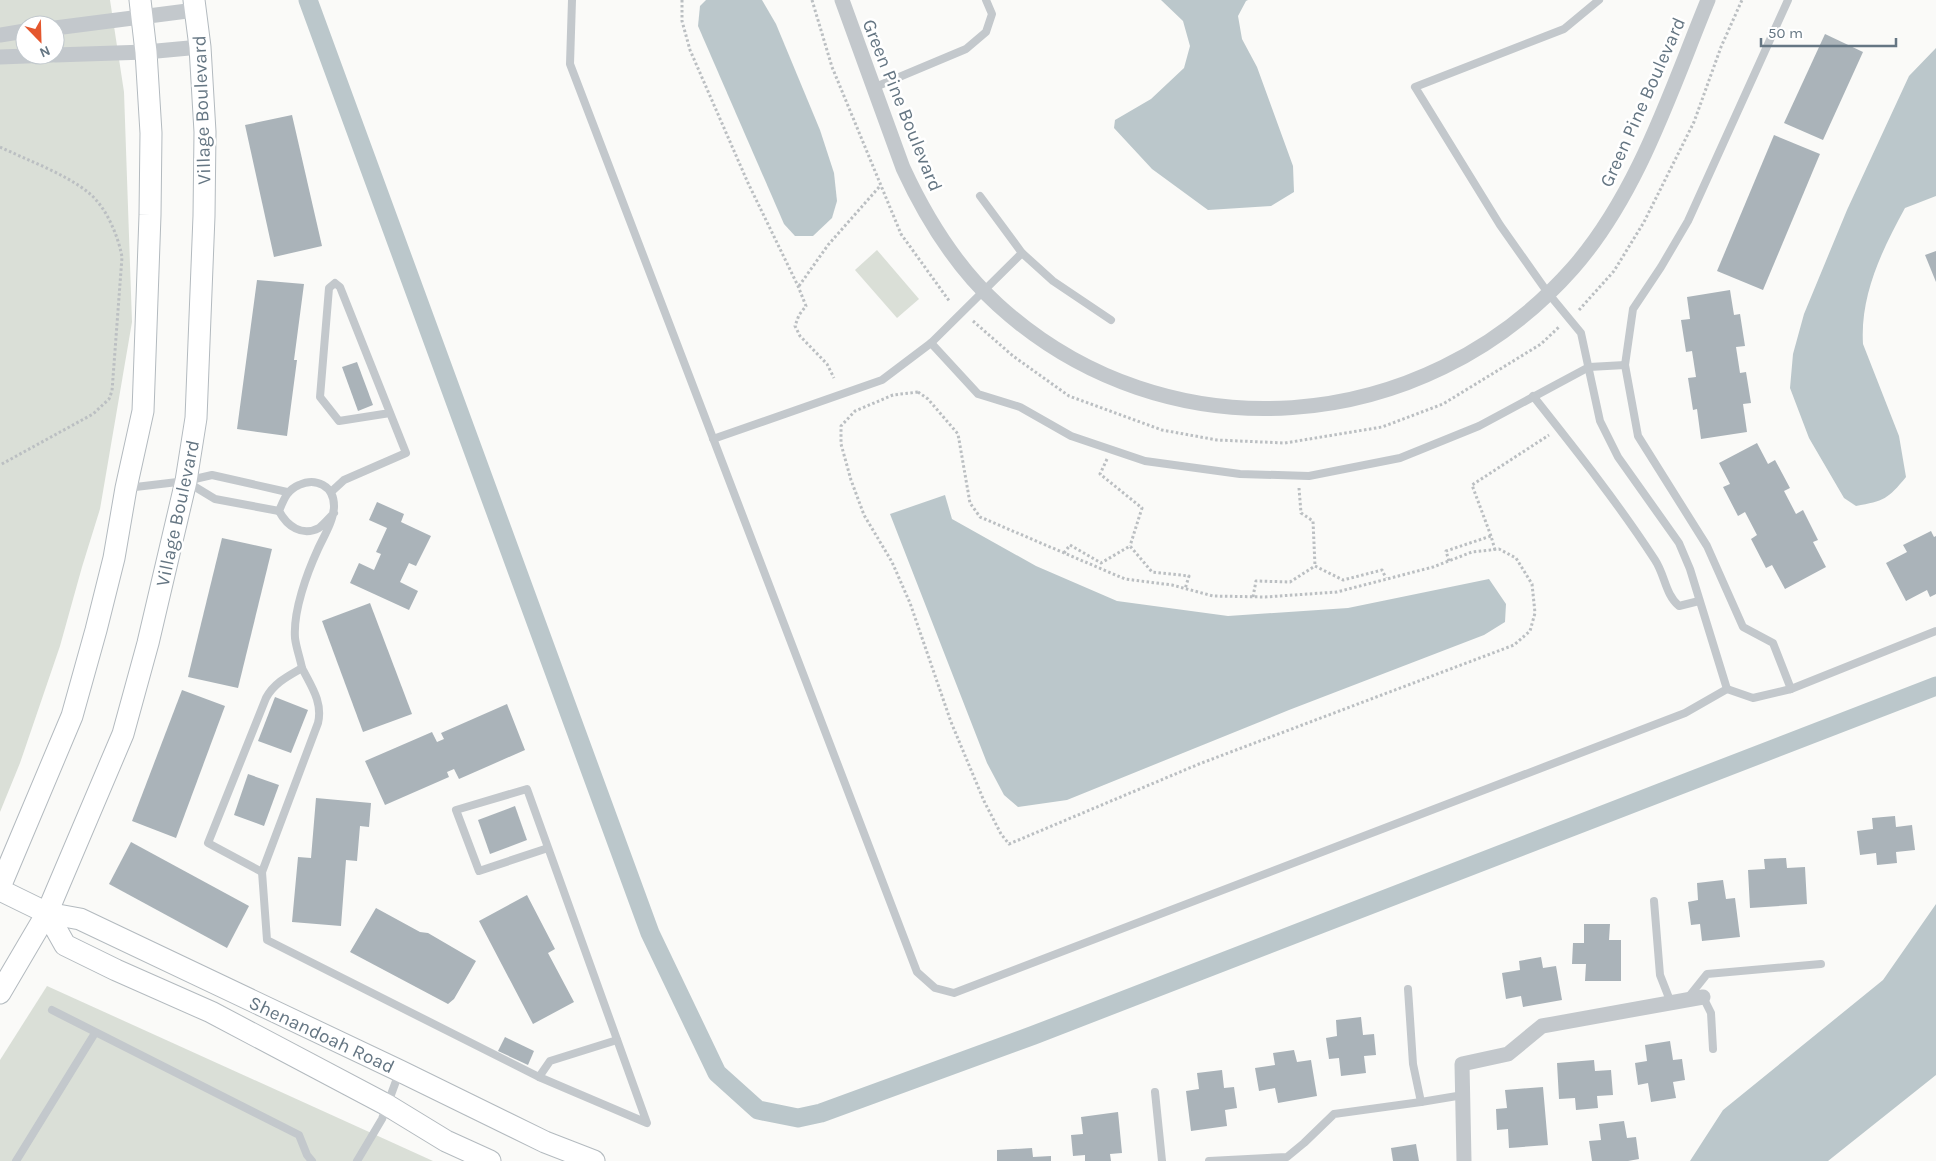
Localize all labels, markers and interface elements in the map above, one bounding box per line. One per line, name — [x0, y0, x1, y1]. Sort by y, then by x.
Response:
street label: Green Pine Boulevard — [1596, 14, 1690, 191]
north arrow — [15, 15, 65, 65]
scale bar — [1761, 15, 1896, 47]
street label: Green Pine Boulevard — [858, 16, 947, 195]
text: 50 m — [1768, 24, 1803, 42]
street label: Village Boulevard — [188, 35, 216, 185]
text: N — [37, 42, 53, 61]
street label: Village Boulevard — [152, 438, 204, 589]
street label: Shenandoah Road — [245, 992, 398, 1078]

